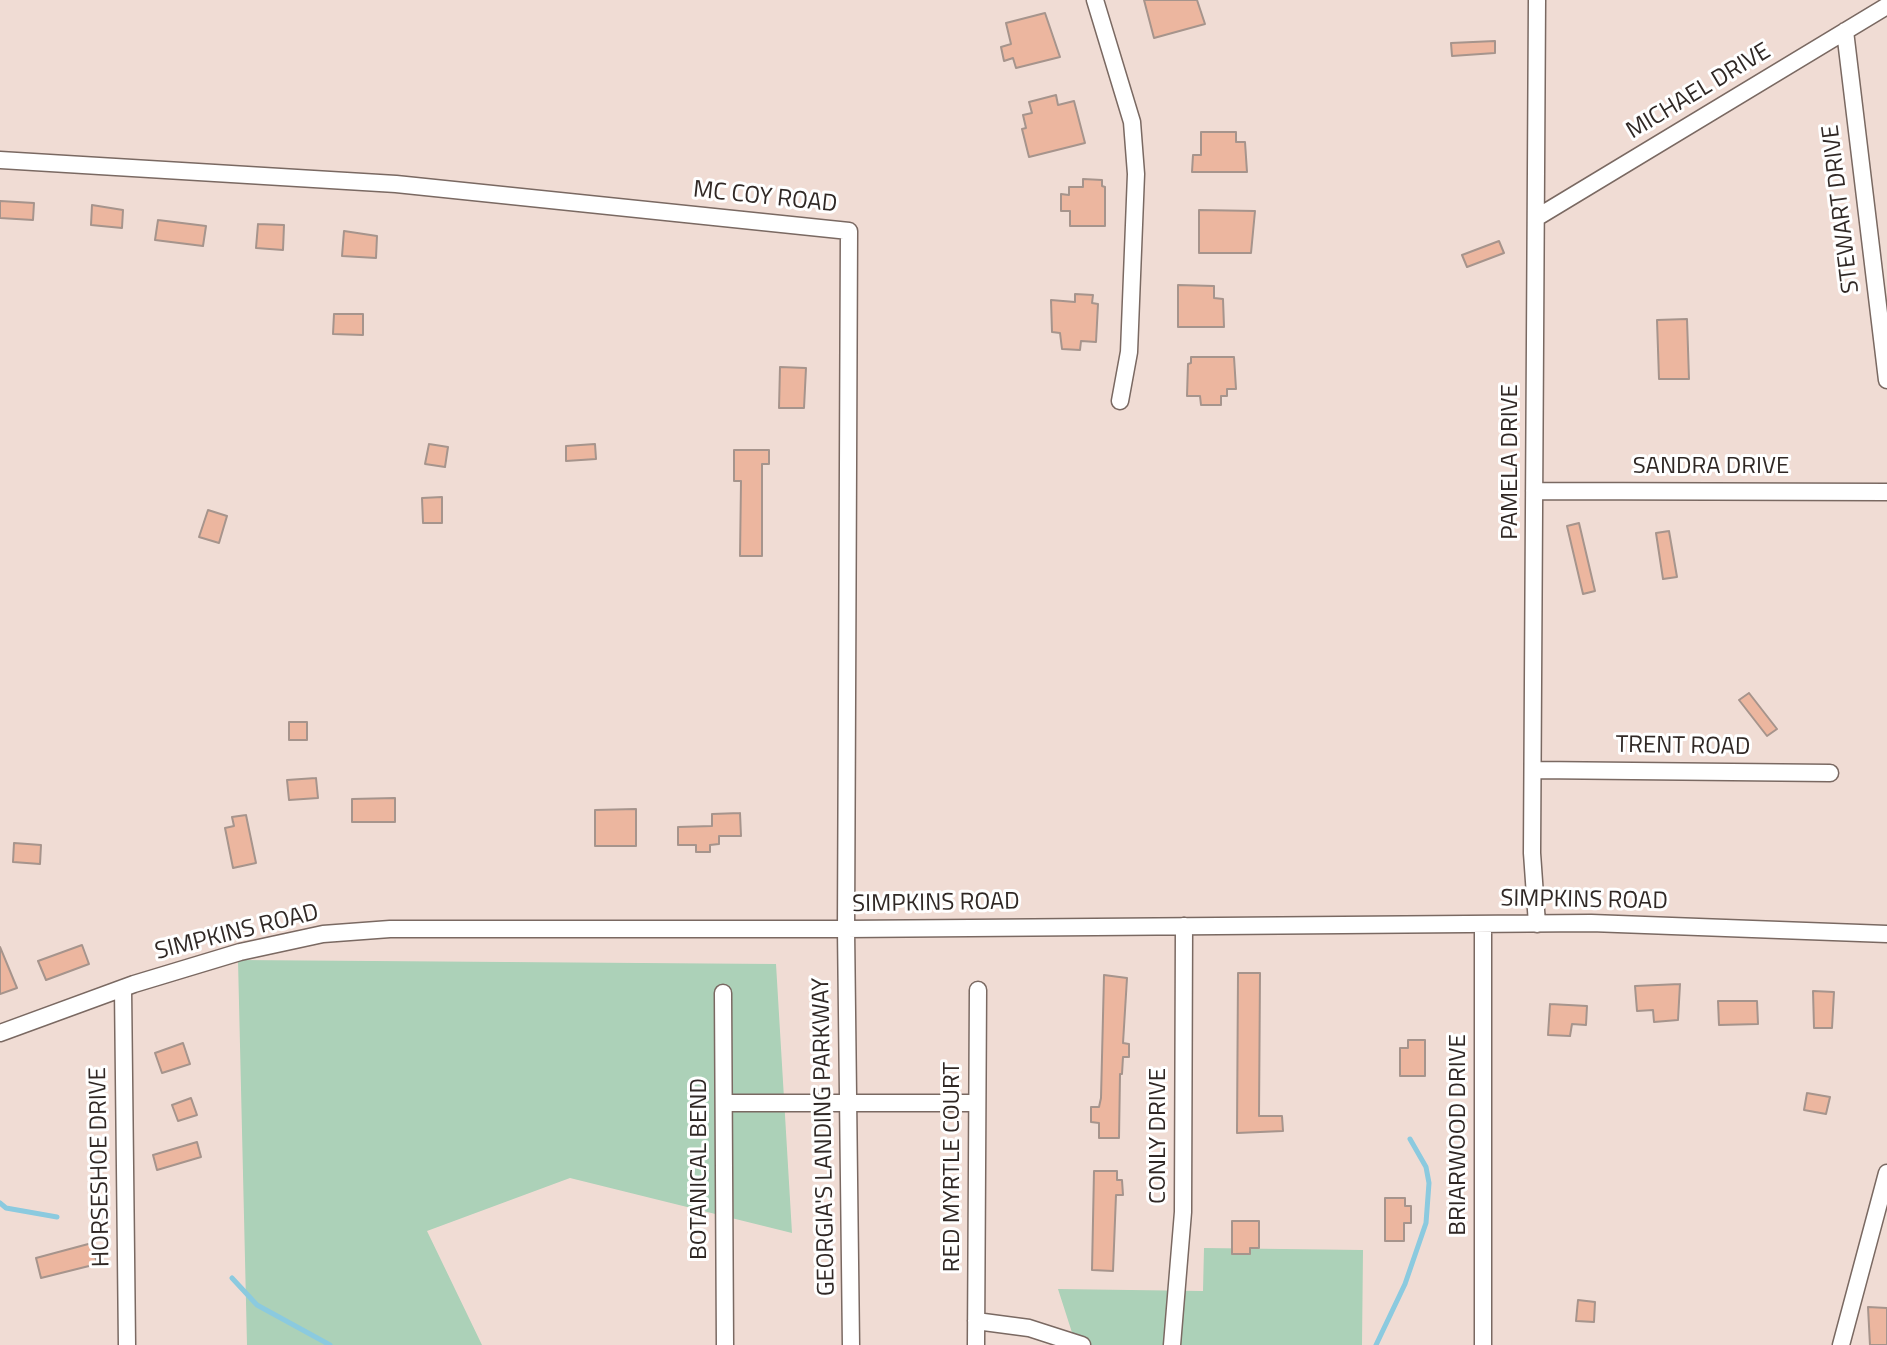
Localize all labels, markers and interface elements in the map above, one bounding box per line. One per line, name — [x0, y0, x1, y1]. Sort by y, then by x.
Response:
street label: MICHAEL DRIVE — [1622, 38, 1776, 146]
street label: STEWART DRIVE — [1817, 123, 1867, 295]
street label: MC COY ROAD — [692, 176, 838, 220]
street label: PAMELA DRIVE — [1497, 384, 1525, 540]
street label: SANDRA DRIVE — [1633, 453, 1789, 481]
street label: TRENT ROAD — [1615, 731, 1751, 763]
street label: SIMPKINS ROAD — [1500, 885, 1668, 917]
street label: SIMPKINS ROAD — [852, 888, 1020, 920]
street label: SIMPKINS ROAD — [152, 899, 322, 967]
street label: GEORGIA'S LANDING PARKWAY — [808, 978, 842, 1296]
street label: BRIARWOOD DRIVE — [1445, 1034, 1473, 1236]
street label: RED MYRTLE COURT — [939, 1062, 967, 1272]
street label: HORSESHOE DRIVE — [85, 1067, 117, 1267]
street label: CONLY DRIVE — [1145, 1068, 1173, 1204]
street label: BOTANICAL BEND — [686, 1078, 714, 1260]

